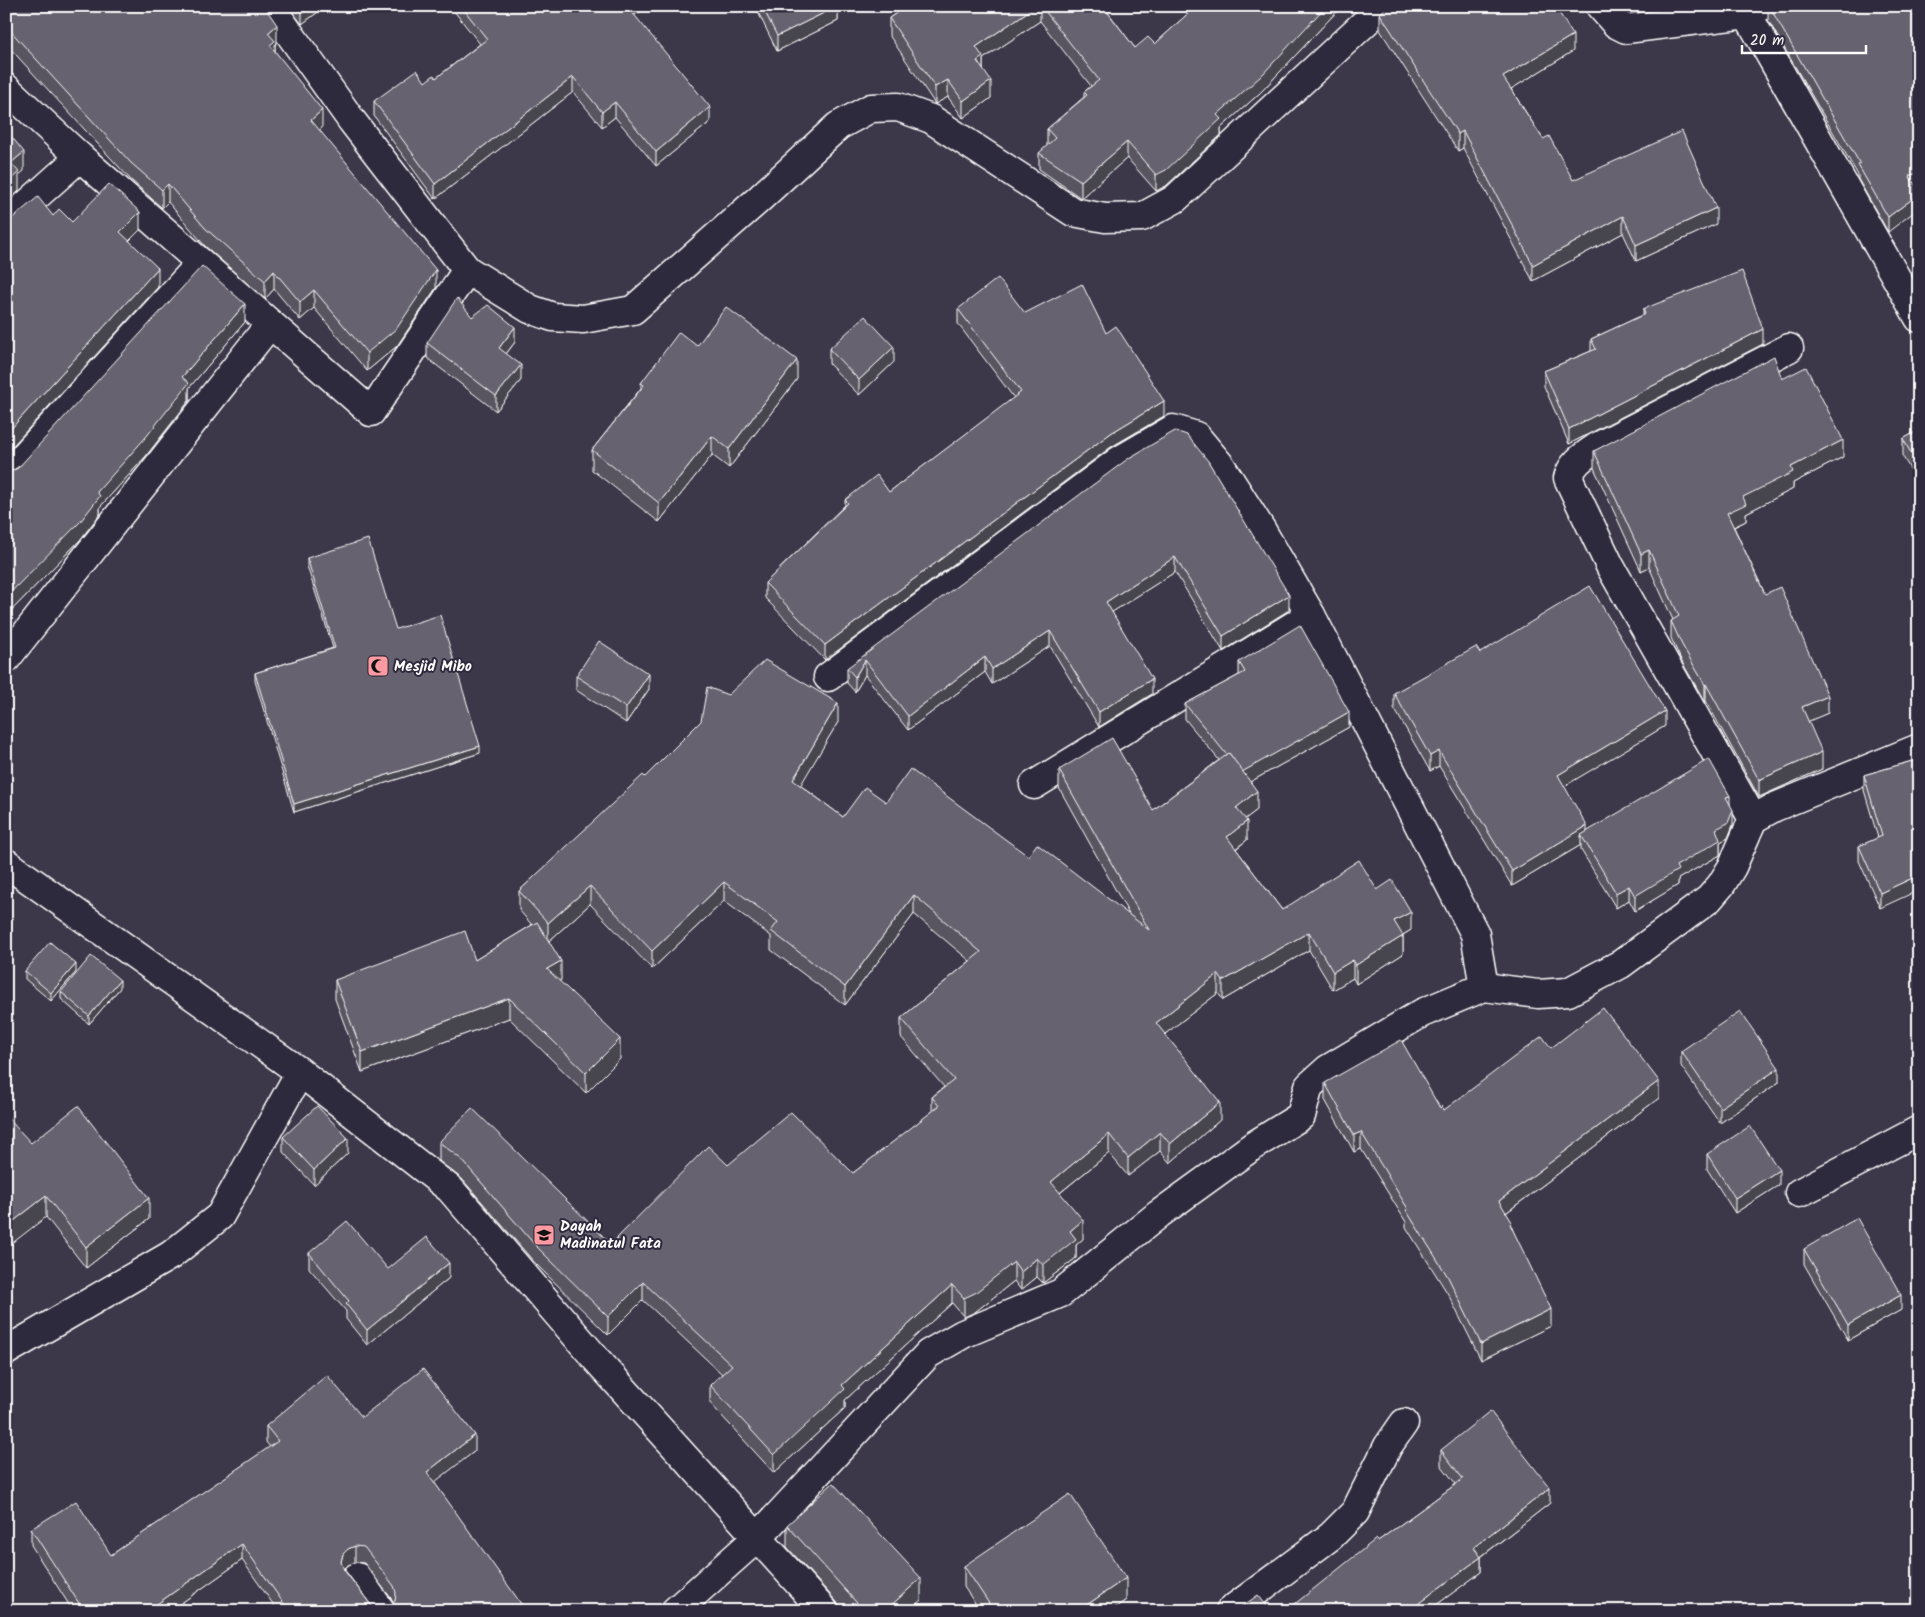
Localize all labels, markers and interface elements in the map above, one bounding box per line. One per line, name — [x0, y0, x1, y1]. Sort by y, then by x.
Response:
scale bar — [1742, 22, 1866, 54]
text: 20 m — [1750, 29, 1784, 53]
mosque icon: Mesjid Mibo — [366, 654, 390, 678]
place label: Mesjid Mibo — [394, 655, 472, 679]
place label: Dayah Madinatul Fata — [560, 1215, 661, 1256]
school or university icon: Dayah Madinatul Fata — [532, 1223, 556, 1247]

